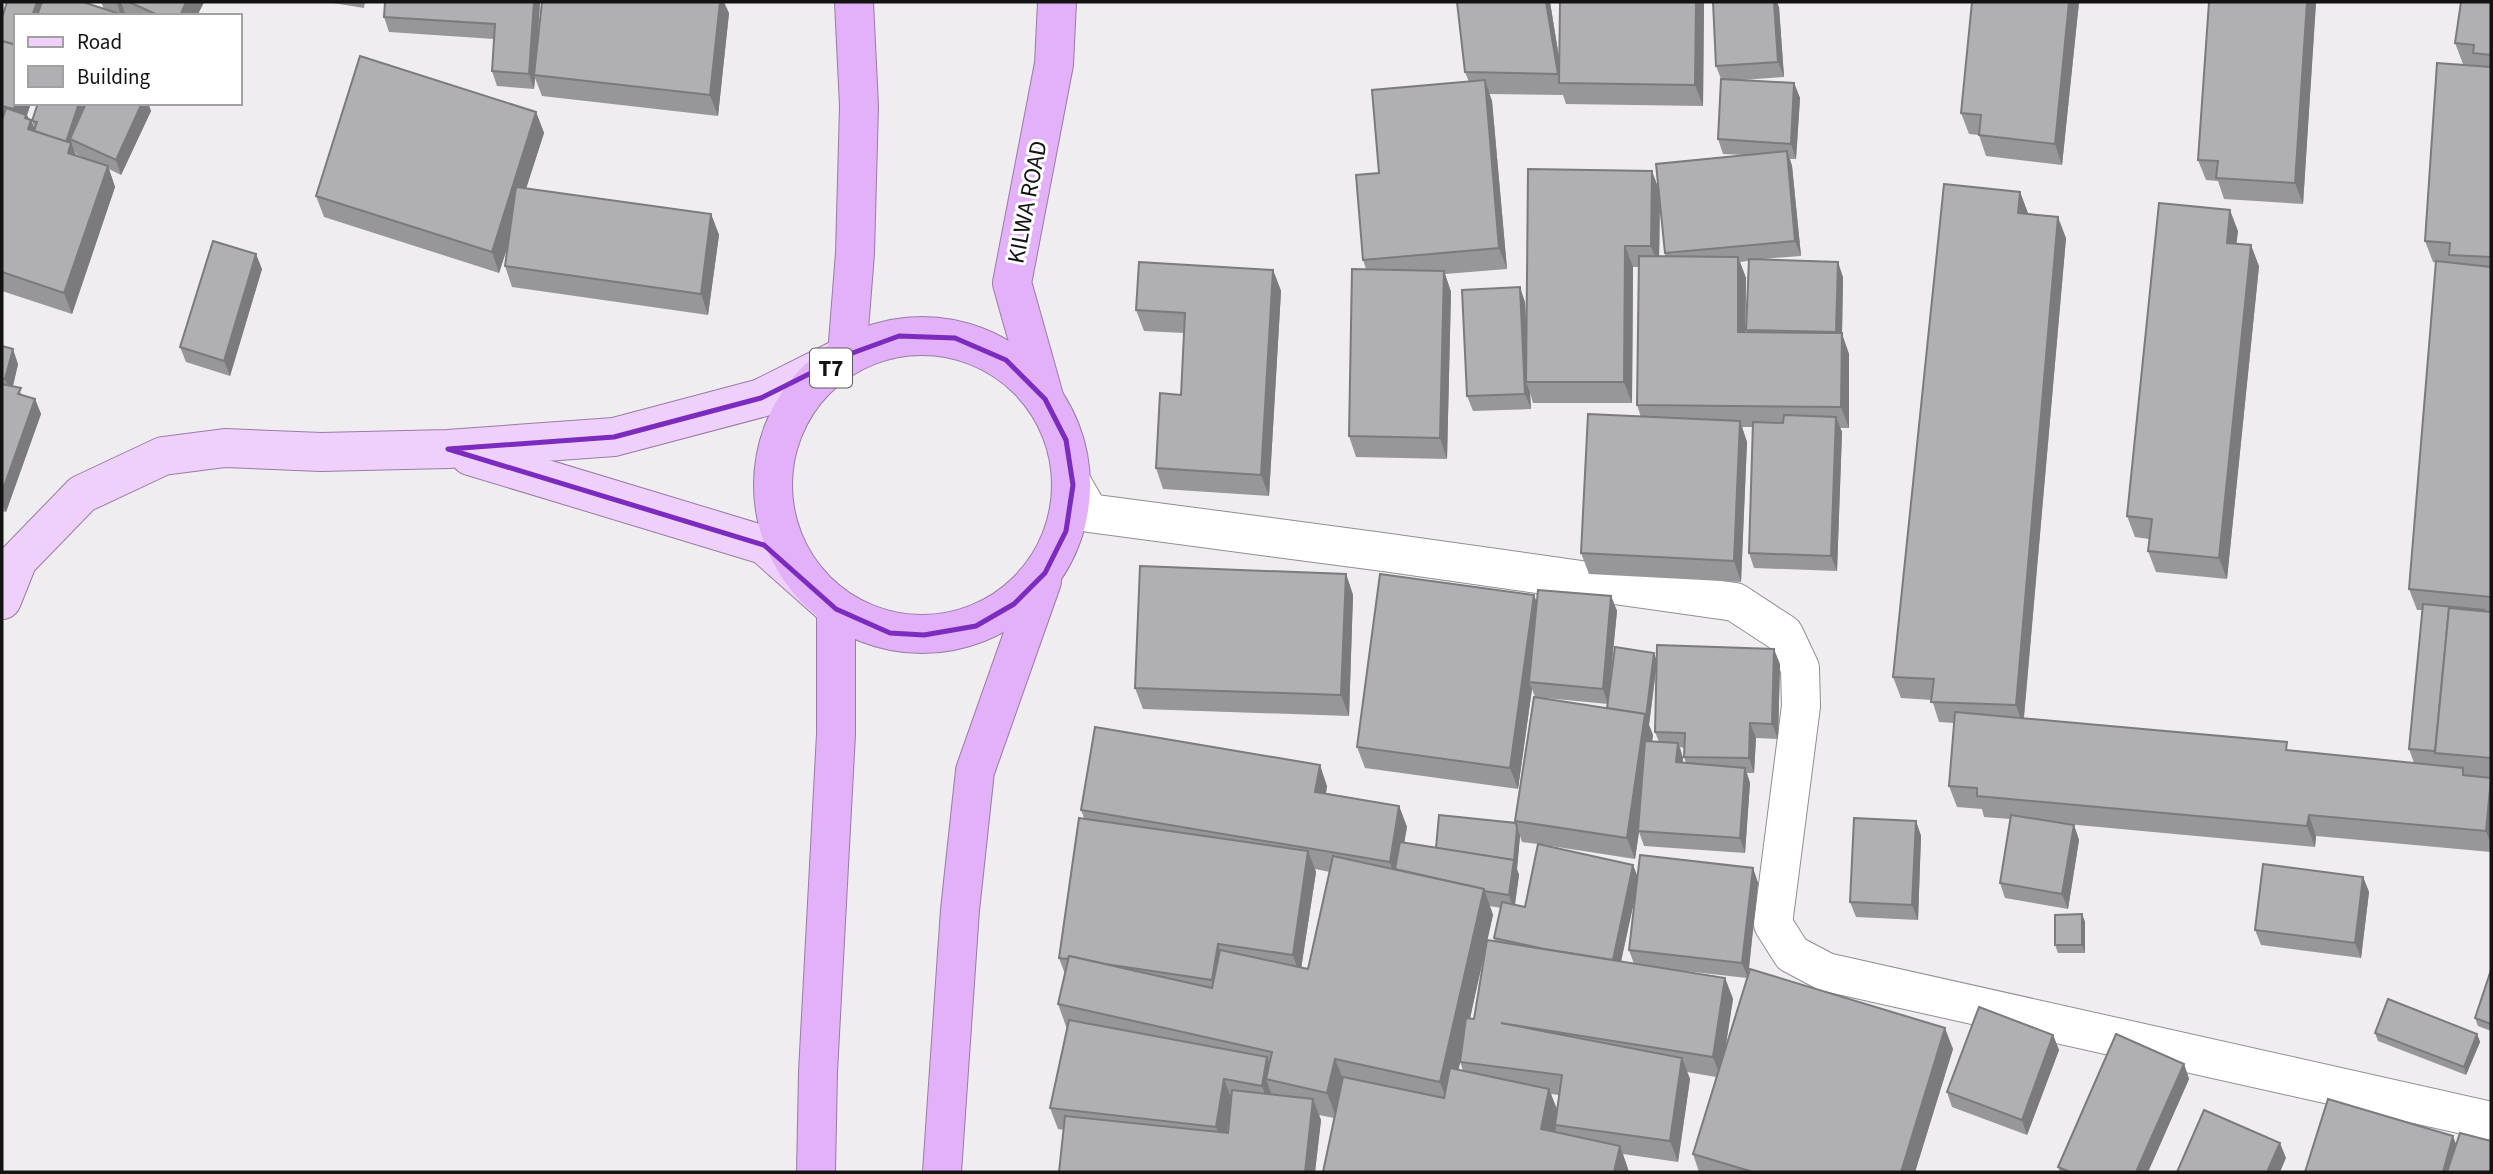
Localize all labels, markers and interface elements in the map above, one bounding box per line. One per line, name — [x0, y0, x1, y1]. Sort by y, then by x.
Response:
legend — [14, 14, 242, 105]
text: Road — [77, 27, 122, 57]
text: Building — [77, 62, 151, 92]
street label: KILWA ROAD — [998, 138, 1057, 266]
road number: T7 — [810, 348, 852, 388]

